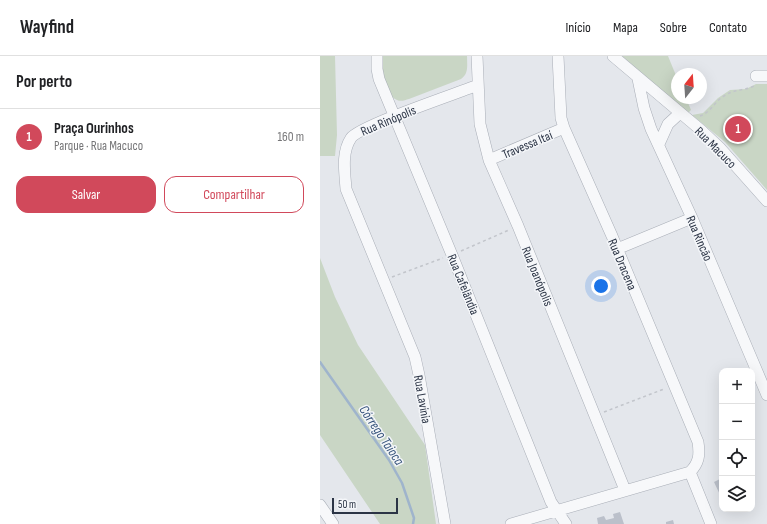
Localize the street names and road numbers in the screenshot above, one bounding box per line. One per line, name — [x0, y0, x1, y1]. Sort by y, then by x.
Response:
street label: Rua Rinópolis — [358, 102, 419, 140]
street label: Rua Macuco — [691, 124, 739, 172]
street label: Travessa Itaí — [500, 127, 555, 163]
street label: Rua Rincão — [682, 213, 716, 264]
street label: Rua Dracena — [604, 236, 640, 293]
street label: Rua Joanópolis — [518, 244, 556, 309]
street label: Rua Cafelândia — [444, 252, 483, 317]
street label: Rua Lavinia — [410, 374, 434, 425]

